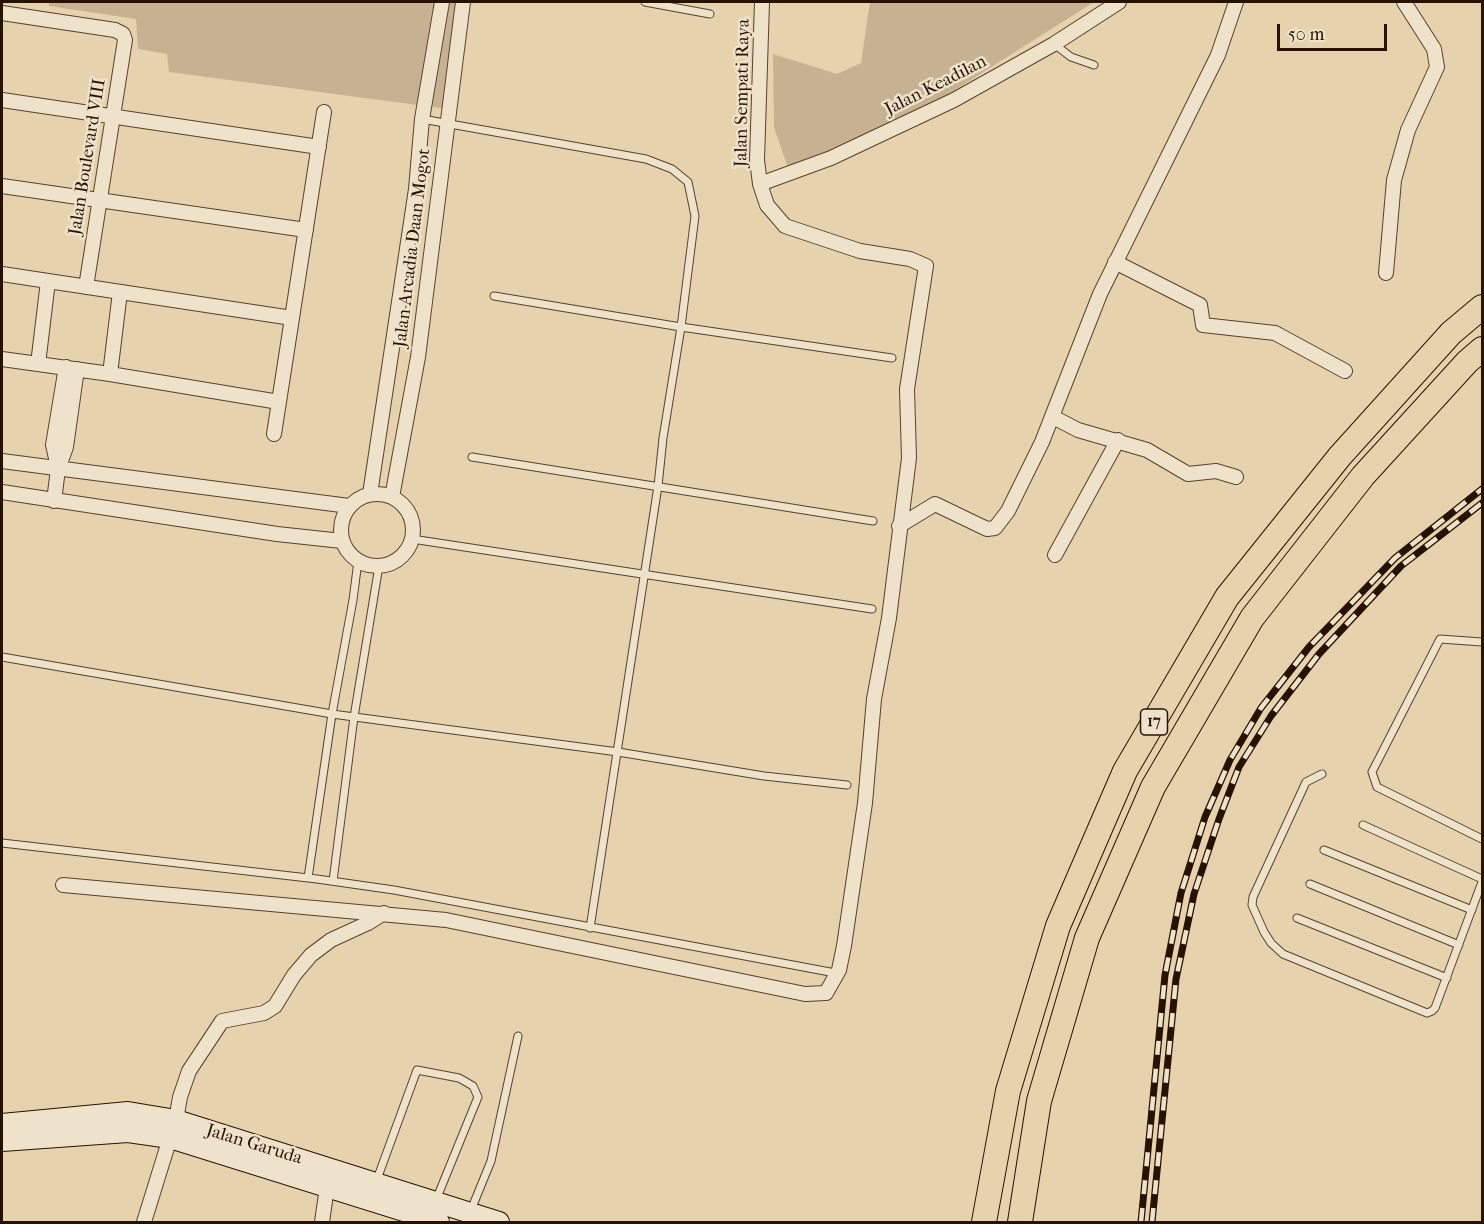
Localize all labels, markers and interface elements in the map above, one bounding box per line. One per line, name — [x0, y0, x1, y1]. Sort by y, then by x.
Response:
scale bar — [1280, 12, 1390, 50]
street label: Jalan Sempati Raya — [731, 19, 755, 167]
text: 50 m — [1288, 24, 1324, 45]
street label: Jalan Keadilan — [882, 51, 990, 121]
street label: Jalan Boulevard VIII — [65, 77, 111, 237]
street label: Jalan Arcadia Daan Mogot — [390, 147, 436, 349]
road number: 17 — [1140, 709, 1168, 735]
street label: Jalan Garuda — [203, 1120, 305, 1170]

